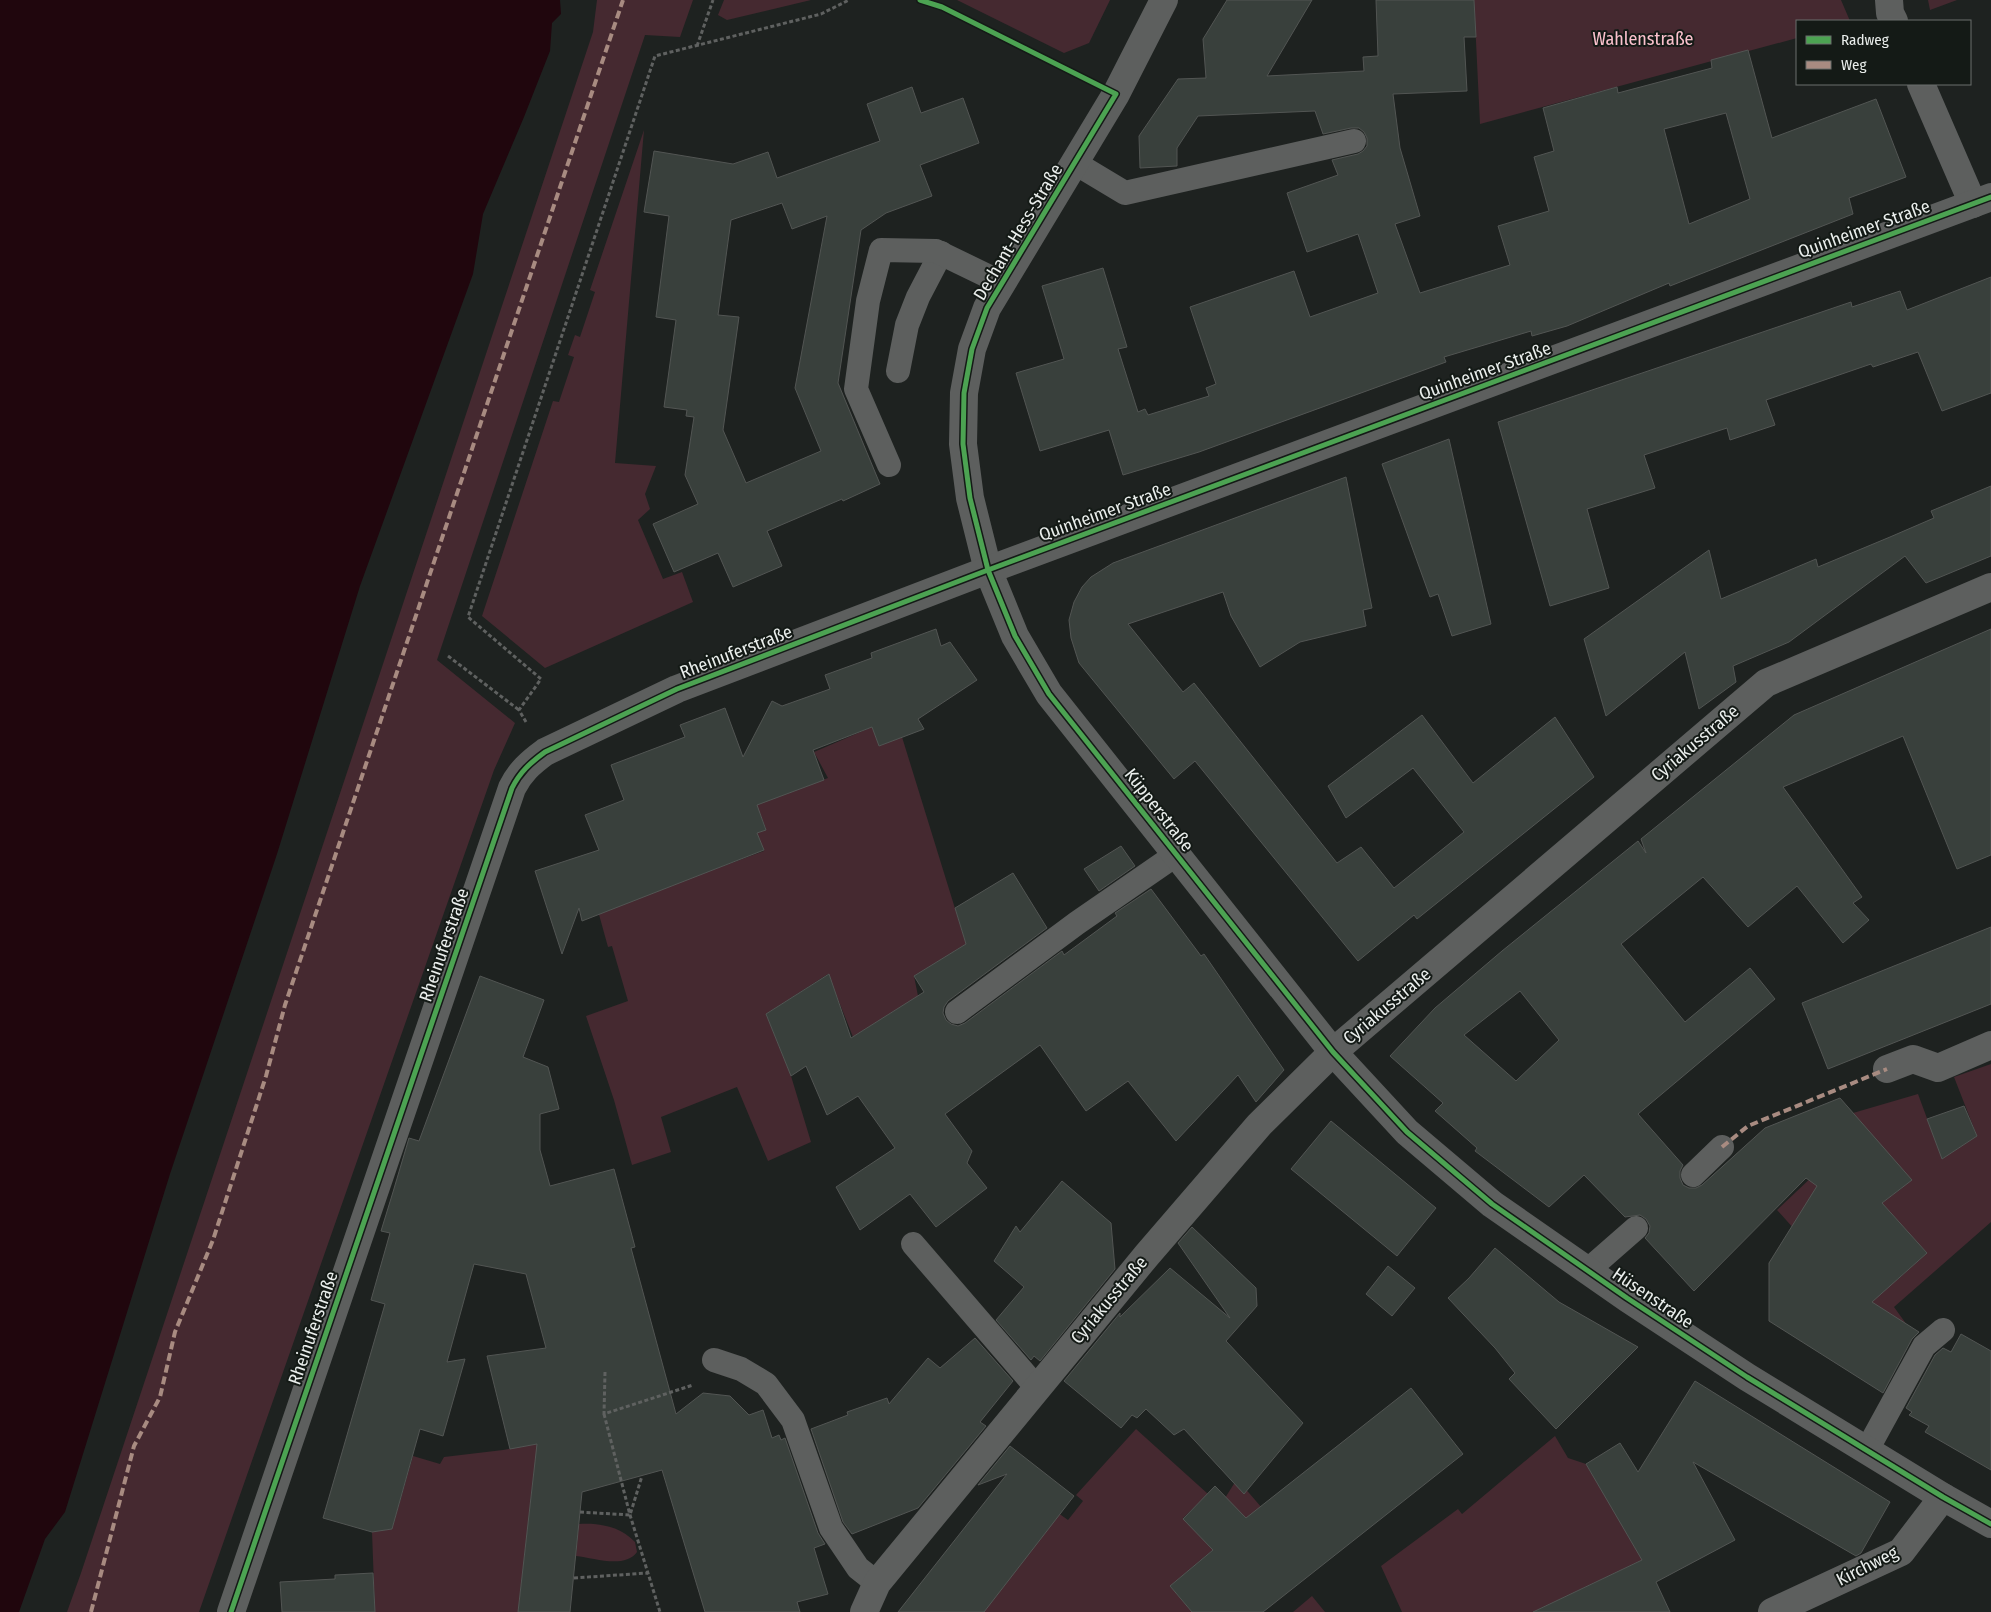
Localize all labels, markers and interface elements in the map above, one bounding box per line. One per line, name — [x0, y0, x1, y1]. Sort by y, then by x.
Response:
legend — [1796, 20, 1971, 85]
park label: Wahlenstraße — [1593, 28, 1694, 50]
text: Radweg — [1841, 31, 1889, 49]
text: Weg — [1841, 56, 1867, 74]
street label: Dechant-Hess-Straße — [969, 160, 1067, 304]
street label: Quinheimer Straße — [1795, 195, 1933, 263]
street label: Quinheimer Straße — [1416, 337, 1554, 405]
street label: Quinheimer Straße — [1036, 478, 1174, 546]
street label: Rheinuferstraße — [677, 620, 795, 684]
street label: Cyriakusstraße — [1647, 700, 1743, 786]
street label: Küpperstraße — [1120, 764, 1198, 856]
street label: Rheinuferstraße — [414, 885, 474, 1005]
street label: Cyriakusstraße — [1339, 963, 1435, 1049]
street label: Cyriakusstraße — [1066, 1252, 1152, 1348]
street label: Hüsenstraße — [1608, 1263, 1698, 1333]
street label: Rheinuferstraße — [283, 1268, 343, 1388]
street label: Kirchweg — [1833, 1541, 1902, 1591]

